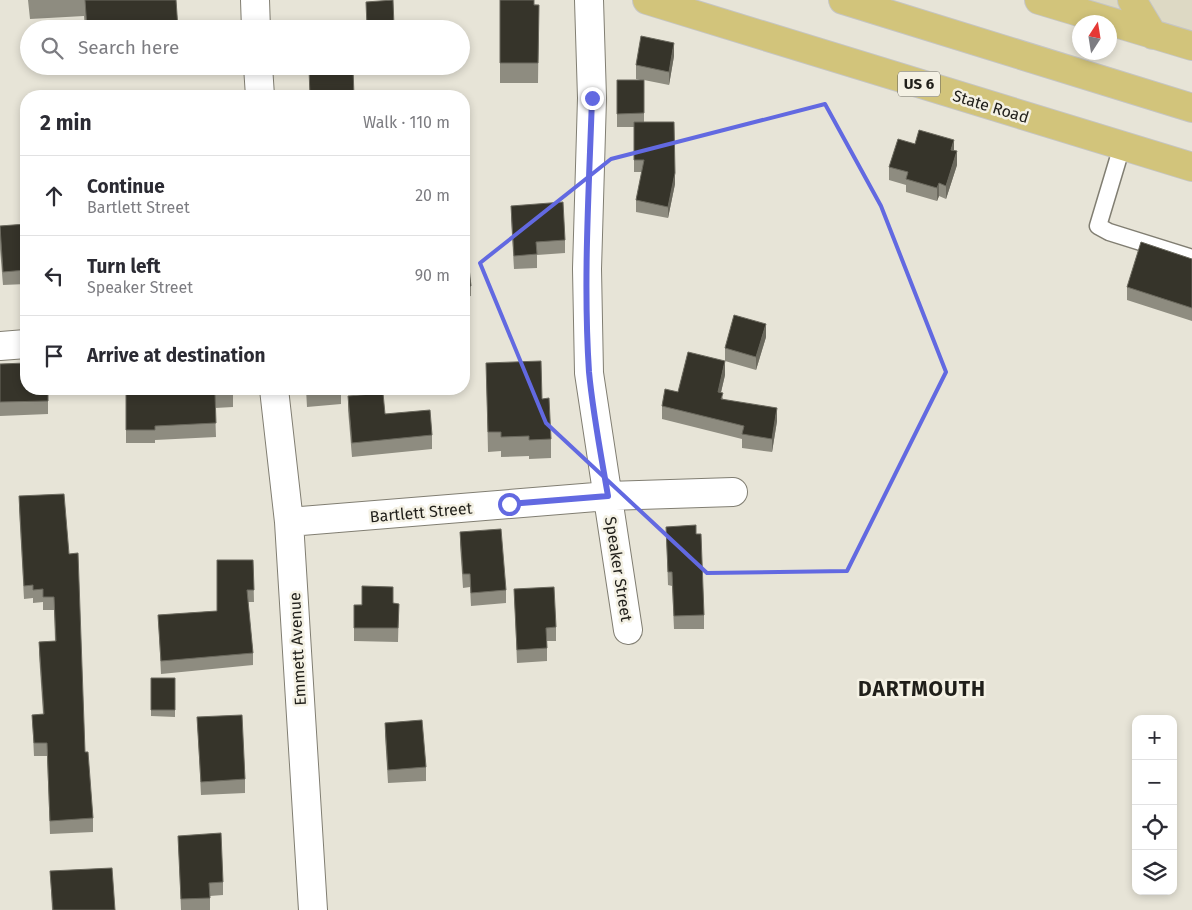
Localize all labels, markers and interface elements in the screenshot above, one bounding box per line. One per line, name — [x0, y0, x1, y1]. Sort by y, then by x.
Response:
north arrow — [1072, 15, 1117, 60]
search box — [20, 20, 470, 75]
icon: search — [38, 34, 66, 62]
text: Search here — [78, 36, 179, 59]
road number: US 6 — [898, 72, 940, 96]
street label: State Road — [951, 86, 1031, 127]
route end — [581, 87, 604, 110]
text: 2 min — [40, 110, 92, 136]
text: Walk · 110 m — [363, 113, 450, 132]
text: Continue — [87, 175, 165, 198]
icon: ahead — [40, 182, 68, 210]
text: 20 m — [415, 186, 450, 205]
text: Bartlett Street — [87, 198, 190, 217]
text: Turn left — [87, 255, 161, 278]
icon: left — [40, 262, 68, 290]
text: 90 m — [415, 266, 450, 285]
text: Speaker Street — [87, 278, 193, 297]
icon: arrive — [40, 342, 68, 370]
text: Arrive at destination — [87, 344, 266, 367]
route start — [498, 493, 521, 516]
street label: Bartlett Street — [369, 499, 473, 526]
street label: Speaker Street — [601, 515, 636, 623]
street label: Emmett Avenue — [285, 592, 310, 706]
district label: DARTMOUTH — [858, 676, 986, 702]
map controls — [1132, 715, 1177, 895]
button: + — [1132, 715, 1177, 760]
button: − — [1132, 760, 1177, 805]
button: locate — [1132, 805, 1177, 850]
button: layers — [1132, 850, 1177, 895]

